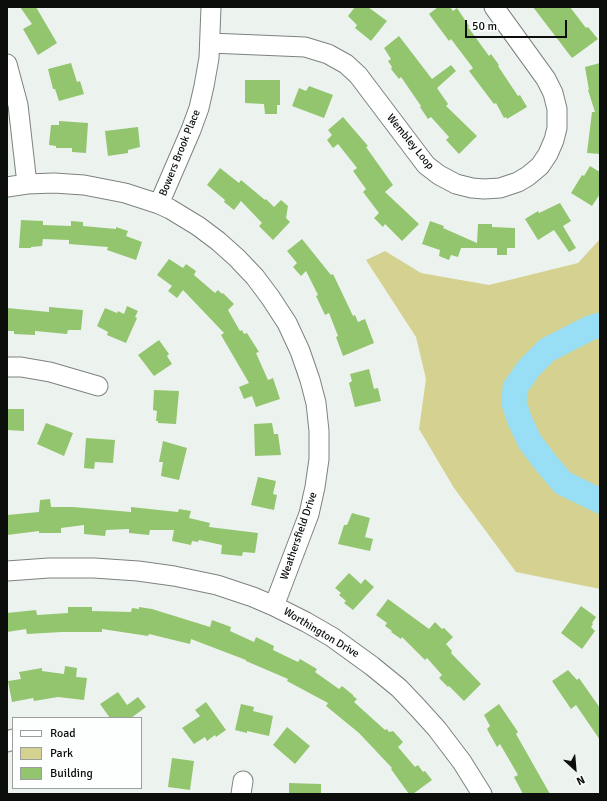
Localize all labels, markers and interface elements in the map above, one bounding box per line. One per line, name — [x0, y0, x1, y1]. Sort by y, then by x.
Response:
scale bar — [467, 12, 569, 38]
text: 50 m — [472, 19, 497, 34]
street label: Bowers Brook Place — [157, 108, 203, 198]
street label: Wembley Loop — [384, 112, 436, 172]
street label: Weathersfield Drive — [278, 490, 320, 582]
street label: Worthington Drive — [281, 605, 361, 661]
legend — [12, 717, 142, 789]
text: Road — [50, 726, 76, 741]
text: Park — [50, 746, 73, 761]
north arrow — [555, 749, 595, 789]
text: Building — [50, 766, 93, 781]
text: N — [574, 773, 587, 788]

